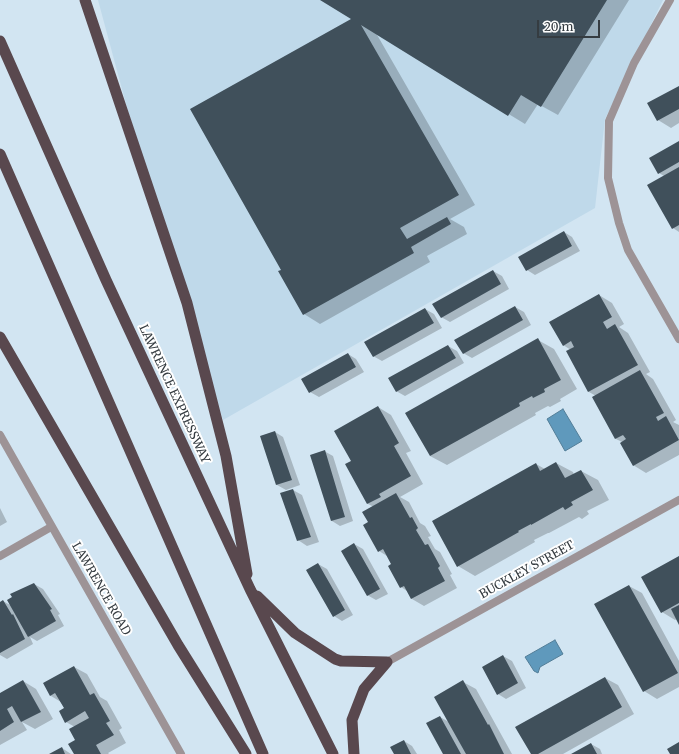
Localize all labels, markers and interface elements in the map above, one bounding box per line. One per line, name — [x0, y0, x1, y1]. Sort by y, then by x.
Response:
scale bar — [539, 12, 602, 38]
text: 20 m — [544, 19, 573, 34]
street label: LAWRENCE EXPRESSWAY — [136, 322, 212, 466]
street label: BUCKLEY STREET — [477, 538, 577, 602]
street label: LAWRENCE ROAD — [69, 540, 133, 638]

